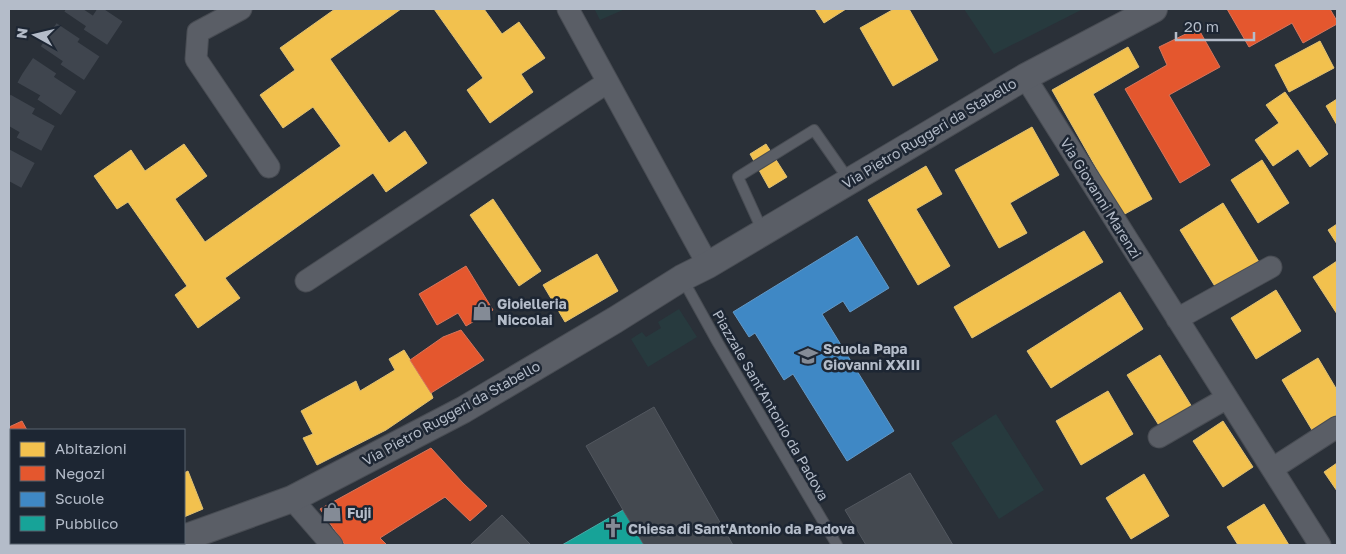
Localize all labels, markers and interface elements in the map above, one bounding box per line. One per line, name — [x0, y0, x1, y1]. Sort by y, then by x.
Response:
north arrow — [10, 10, 60, 60]
scale bar — [1176, 10, 1254, 42]
text: 20 m — [1184, 17, 1219, 35]
text: N — [12, 27, 31, 40]
street label: Via Pietro Ruggeri da Stabello — [839, 74, 1019, 192]
street label: Via Giovanni Marenzi — [1057, 135, 1145, 261]
place label: Gioielleria Niccolai — [497, 295, 567, 328]
shop icon: Gioielleria Niccolai — [471, 300, 493, 322]
street label: Piazzale Sant'Antonio da Padova — [709, 307, 833, 503]
place label: Scuola Papa Giovanni XXIII — [823, 340, 920, 373]
school or university icon: Scuola Papa Giovanni XXIII — [797, 345, 819, 367]
street label: Via Pietro Ruggeri da Stabello — [359, 357, 543, 469]
legend — [10, 429, 185, 544]
text: Abitazioni — [55, 439, 127, 457]
text: Negozi — [55, 464, 105, 482]
text: Scuole — [55, 489, 105, 507]
shop icon: Fuji — [321, 501, 343, 523]
place label: Fuji — [347, 504, 371, 521]
text: Pubblico — [55, 514, 118, 532]
church icon: Chiesa di Sant'Antonio da Padova — [602, 517, 624, 539]
place label: Chiesa di Sant'Antonio da Padova — [628, 520, 855, 537]

